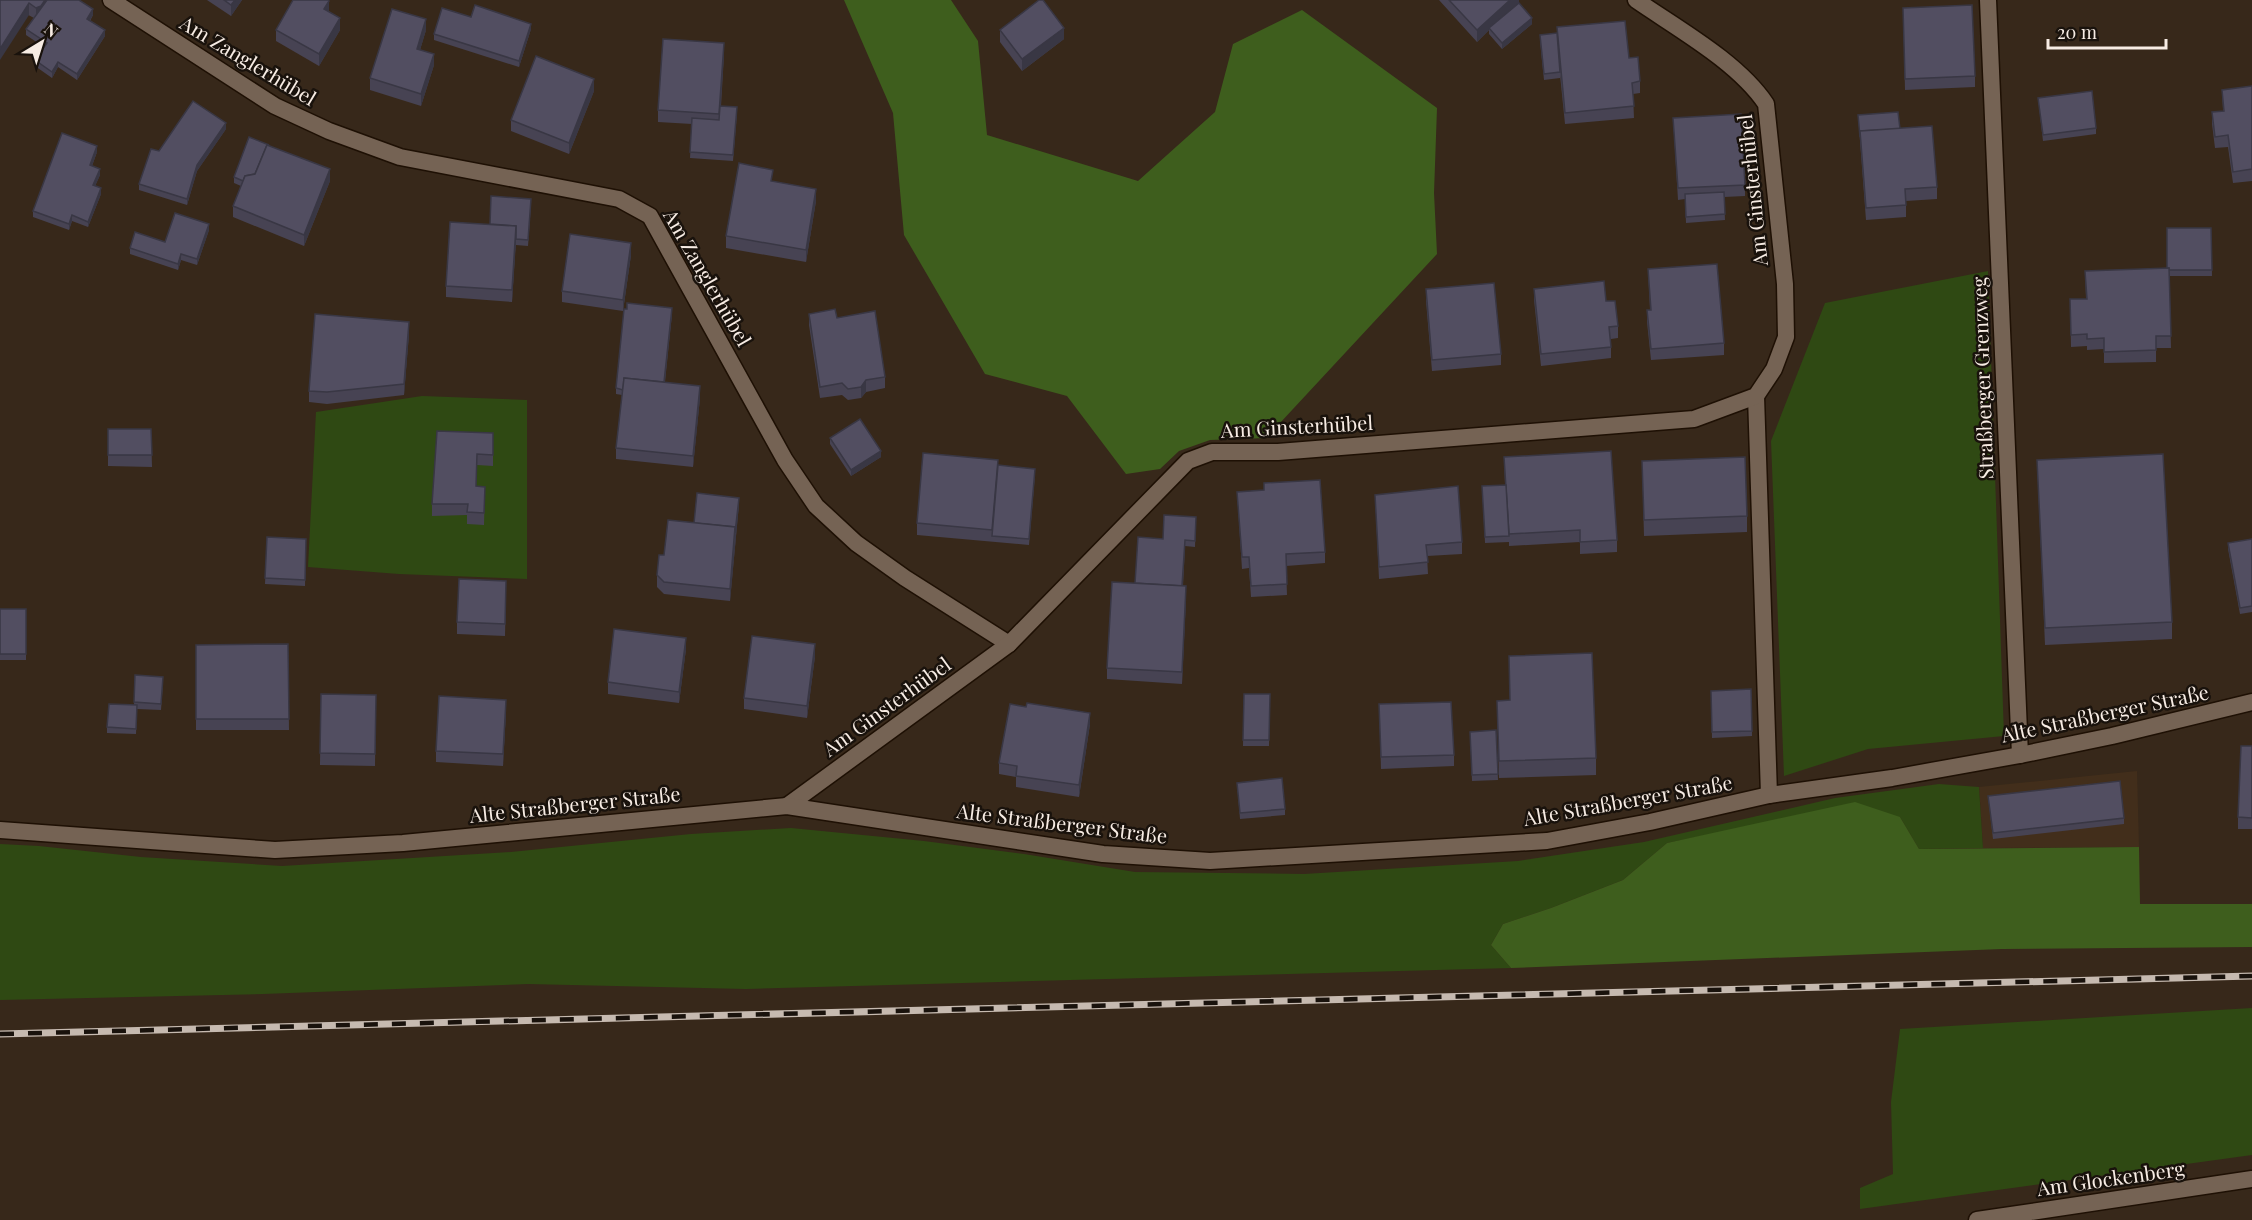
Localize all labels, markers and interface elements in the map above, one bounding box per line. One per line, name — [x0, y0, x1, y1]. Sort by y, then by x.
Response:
street label: Am Zanglerhübel — [175, 8, 322, 111]
north arrow — [12, 12, 72, 72]
scale bar — [2048, 12, 2166, 50]
text: N — [41, 18, 63, 42]
text: 20 m — [2057, 20, 2097, 44]
street label: Am Ginsterhübel — [1730, 113, 1773, 268]
street label: Am Zanglerhübel — [658, 203, 759, 351]
street label: Straßberger Grenzweg — [1964, 276, 1999, 480]
street label: Am Ginsterhübel — [1219, 408, 1374, 443]
street label: Am Ginsterhübel — [816, 650, 956, 762]
street label: Alte Straßberger Straße — [1997, 677, 2211, 748]
street label: Alte Straßberger Straße — [1520, 768, 1734, 831]
street label: Alte Straßberger Straße — [467, 779, 682, 828]
street label: Alte Straßberger Straße — [954, 796, 1169, 849]
street label: Am Glockenberg — [2034, 1154, 2187, 1201]

